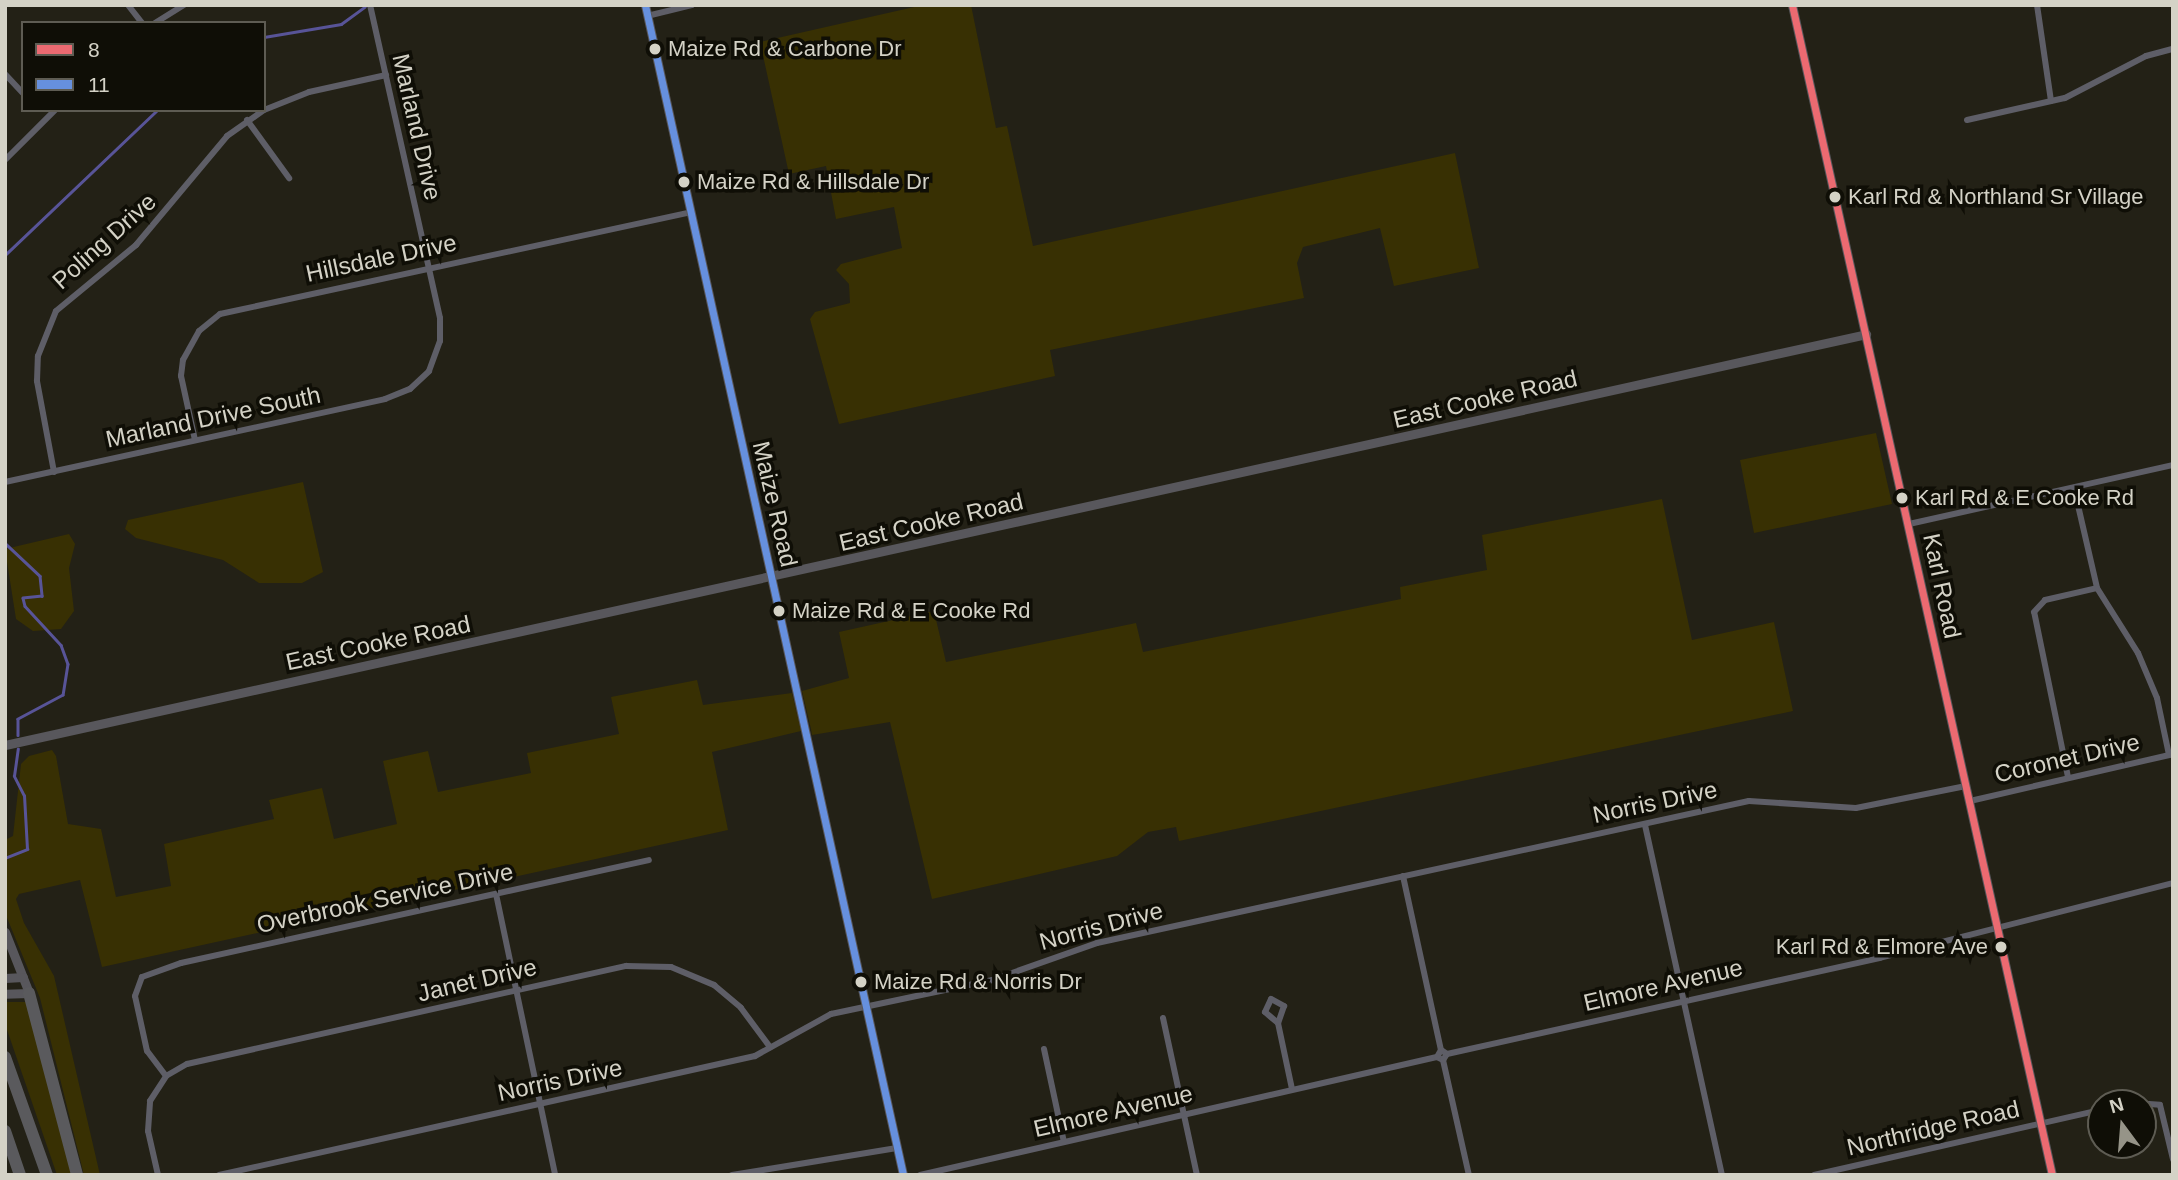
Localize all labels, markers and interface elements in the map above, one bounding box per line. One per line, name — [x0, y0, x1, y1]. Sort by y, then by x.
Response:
legend — [21, 21, 266, 112]
place label: Maize Rd & Carbone Dr — [668, 36, 902, 62]
text: 8 — [88, 38, 100, 61]
marker: Maize Rd & Carbone Dr — [648, 42, 662, 56]
street label: Marland Drive — [386, 51, 448, 203]
text: 11 — [88, 73, 110, 96]
place label: Maize Rd & Hillsdale Dr — [697, 169, 929, 195]
marker: Maize Rd & Hillsdale Dr — [677, 175, 691, 189]
place label: Karl Rd & Northland Sr Village — [1848, 184, 2144, 210]
street label: Poling Drive — [46, 187, 162, 295]
marker: Karl Rd & Northland Sr Village — [1828, 190, 1842, 204]
street label: Hillsdale Drive — [303, 228, 459, 288]
street label: East Cooke Road — [1390, 364, 1580, 434]
street label: Marland Drive South — [103, 380, 323, 454]
street label: Maize Road — [747, 438, 803, 570]
place label: Karl Rd & E Cooke Rd — [1915, 485, 2134, 511]
street label: East Cooke Road — [836, 487, 1026, 557]
marker: Karl Rd & E Cooke Rd — [1895, 491, 1909, 505]
street label: Karl Road — [1917, 531, 1967, 641]
place label: Maize Rd & E Cooke Rd — [792, 598, 1030, 624]
marker: Maize Rd & E Cooke Rd — [772, 604, 786, 618]
street label: East Cooke Road — [283, 609, 473, 677]
street label: Coronet Drive — [1992, 727, 2142, 789]
street label: Norris Drive — [1590, 775, 1720, 829]
street label: Overbrook Service Drive — [254, 857, 516, 939]
street label: Norris Drive — [1036, 896, 1166, 956]
place label: Karl Rd & Elmore Ave — [1774, 934, 1988, 960]
marker: Karl Rd & Elmore Ave — [1994, 940, 2008, 954]
street label: Janet Drive — [415, 952, 539, 1008]
street label: Elmore Avenue — [1580, 953, 1746, 1017]
place label: Maize Rd & Norris Dr — [874, 969, 1082, 995]
marker: Maize Rd & Norris Dr — [854, 975, 868, 989]
street label: Norris Drive — [495, 1053, 625, 1107]
street label: Elmore Avenue — [1030, 1079, 1196, 1143]
north arrow — [2087, 1089, 2157, 1159]
text: N — [2107, 1093, 2126, 1117]
street label: Northridge Road — [1844, 1094, 2022, 1162]

